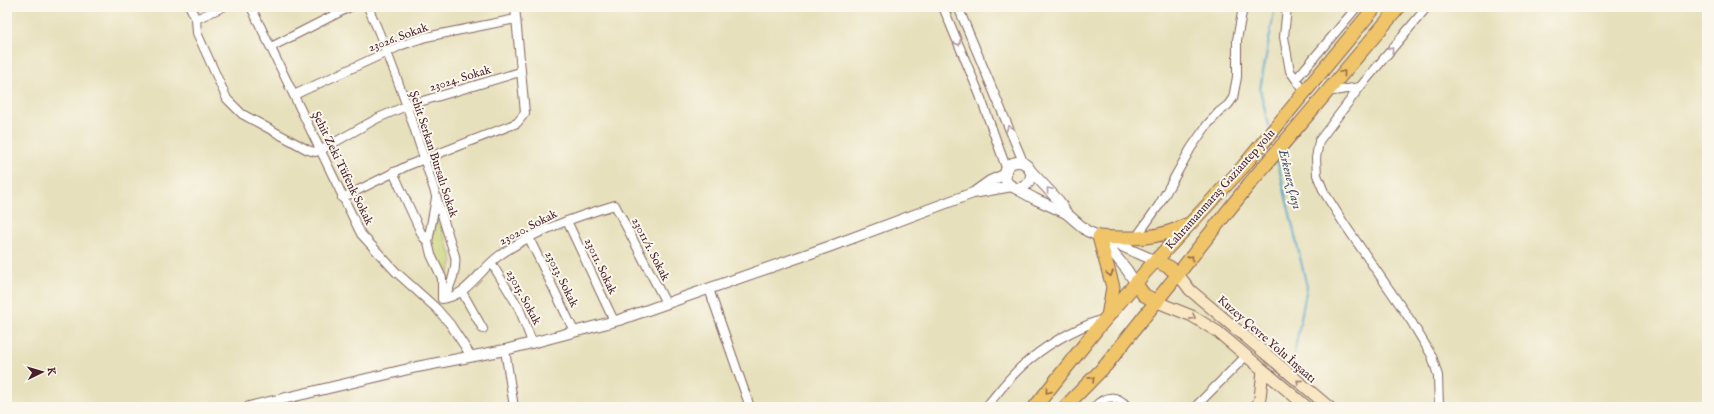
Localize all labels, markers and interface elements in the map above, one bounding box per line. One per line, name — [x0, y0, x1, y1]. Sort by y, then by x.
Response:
street label: 23026. Sokak — [366, 20, 431, 55]
one-way arrow — [953, 38, 961, 46]
one-way arrow — [1386, 48, 1393, 55]
street label: 23024. Sokak — [428, 62, 493, 95]
one-way arrow — [1339, 71, 1346, 78]
street label: Şehit Serkan Bursalı Sokak — [406, 89, 461, 220]
street label: Şehit Zeki Tüfenk Sokak — [308, 109, 377, 228]
one-way arrow — [1005, 124, 1013, 131]
street label: Kahramanmaraş Gaziantep yolu — [1162, 126, 1279, 253]
water label: Erkenez Çayı — [1274, 147, 1305, 211]
one-way arrow — [1047, 187, 1054, 194]
street label: 23020. Sokak — [497, 206, 560, 249]
street label: 23011/1. Sokak — [628, 215, 673, 284]
street label: 23011. Sokak — [581, 236, 620, 297]
street label: 23013. Sokak — [542, 249, 582, 310]
one-way arrow — [1186, 255, 1193, 262]
street label: 23015. Sokak — [503, 267, 545, 328]
one-way arrow — [1105, 270, 1114, 277]
street label: Kuzey Çevre Yolu İnşaatı — [1214, 292, 1320, 386]
one-way arrow — [1189, 313, 1196, 320]
north arrow — [22, 352, 62, 392]
text: K — [44, 367, 58, 377]
one-way arrow — [1088, 376, 1095, 384]
one-way arrow — [1296, 380, 1303, 387]
one-way arrow — [1045, 386, 1052, 393]

